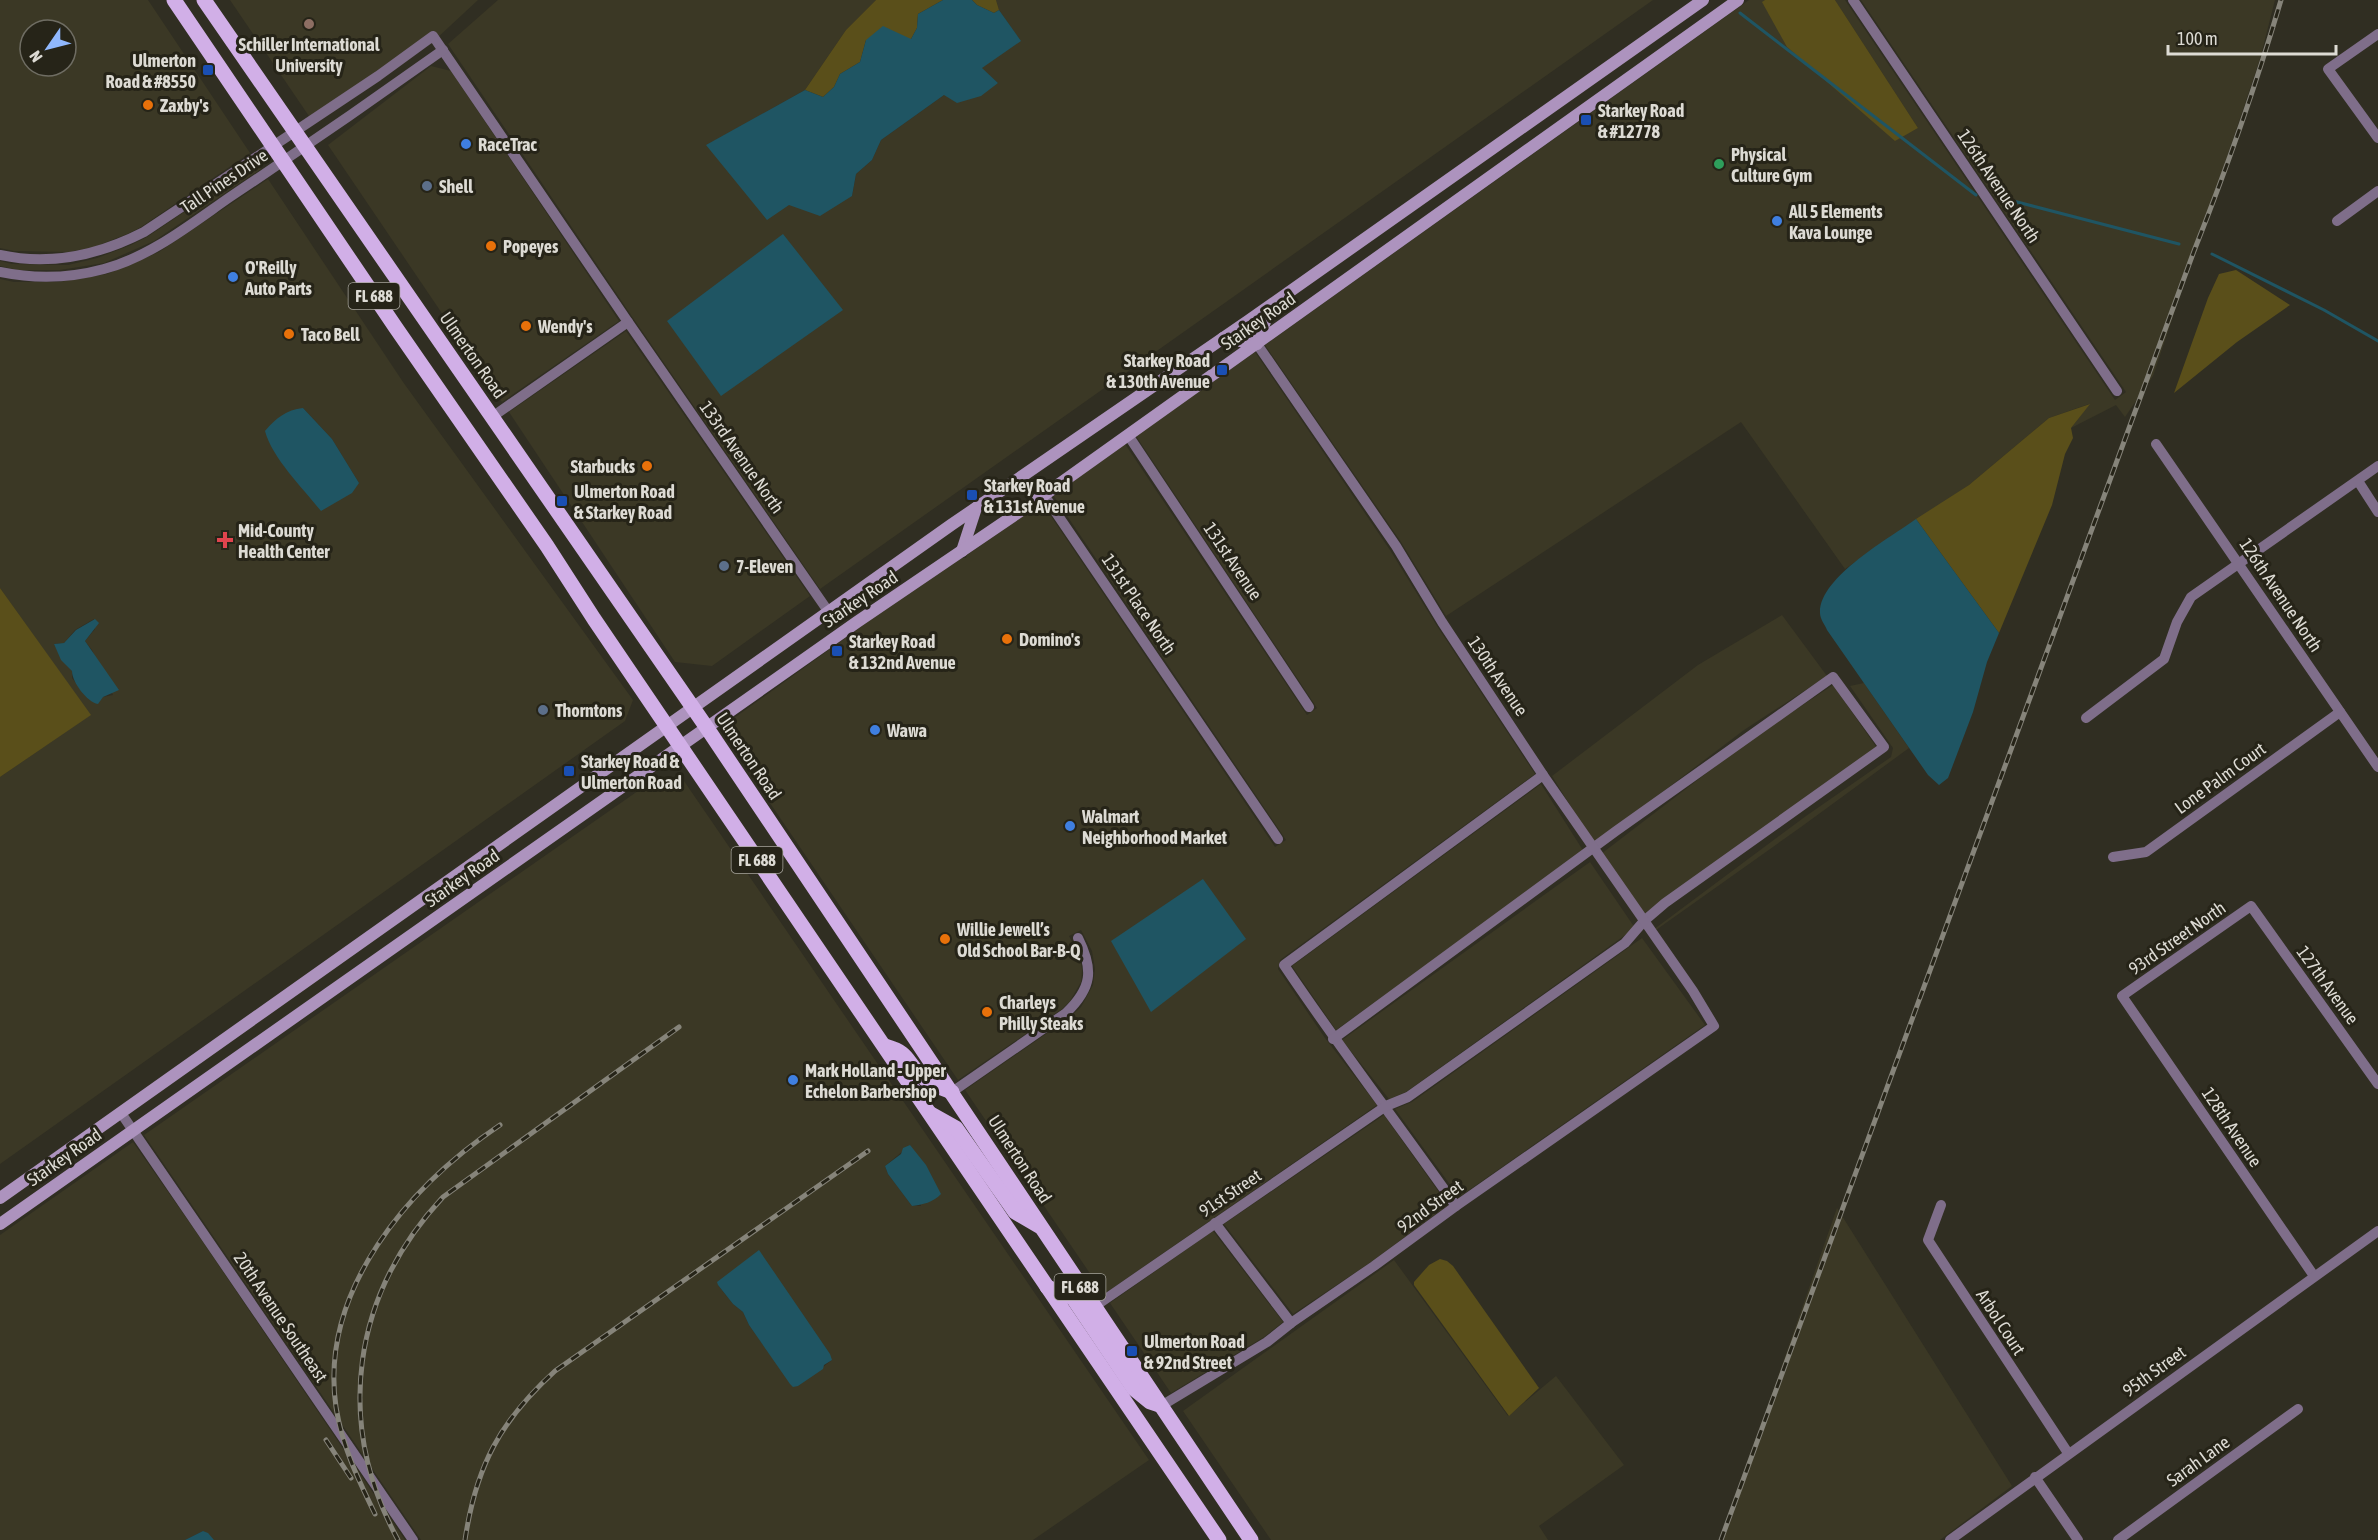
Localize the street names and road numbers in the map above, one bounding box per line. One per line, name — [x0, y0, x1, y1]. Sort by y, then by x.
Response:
street label: 126th Avenue North — [1953, 125, 2045, 247]
street label: Tall Pines Drive — [177, 144, 271, 218]
road number: FL 688 — [348, 283, 400, 309]
street label: Starkey Road — [1217, 288, 1299, 354]
street label: Ulmerton Road — [436, 308, 510, 402]
street label: 133rd Avenue North — [696, 397, 788, 517]
street label: 131st Avenue — [1199, 518, 1267, 604]
street label: 126th Avenue North — [2235, 534, 2327, 656]
street label: 131st Place North — [1098, 550, 1180, 658]
street label: Starkey Road — [818, 566, 902, 632]
street label: 130th Avenue — [1464, 632, 1532, 720]
street label: Ulmerton Road — [712, 708, 786, 804]
street label: Lone Palm Court — [2170, 738, 2270, 818]
street label: Starkey Road — [421, 845, 503, 911]
road number: FL 688 — [732, 847, 783, 873]
street label: 93rd Street North — [2125, 897, 2229, 979]
street label: 127th Avenue — [2293, 942, 2363, 1028]
street label: 128th Avenue — [2198, 1083, 2266, 1171]
street label: Ulmerton Road — [984, 1111, 1056, 1207]
street label: Starkey Road — [23, 1124, 105, 1190]
street label: 91st Street — [1195, 1165, 1265, 1221]
street label: 92nd Street — [1393, 1175, 1467, 1237]
street label: 20th Avenue Southeast — [230, 1248, 332, 1386]
road number: FL 688 — [1054, 1274, 1106, 1300]
street label: Arbol Court — [1972, 1285, 2030, 1359]
street label: 95th Street — [2118, 1341, 2190, 1401]
street label: Sarah Lane — [2162, 1431, 2234, 1491]

